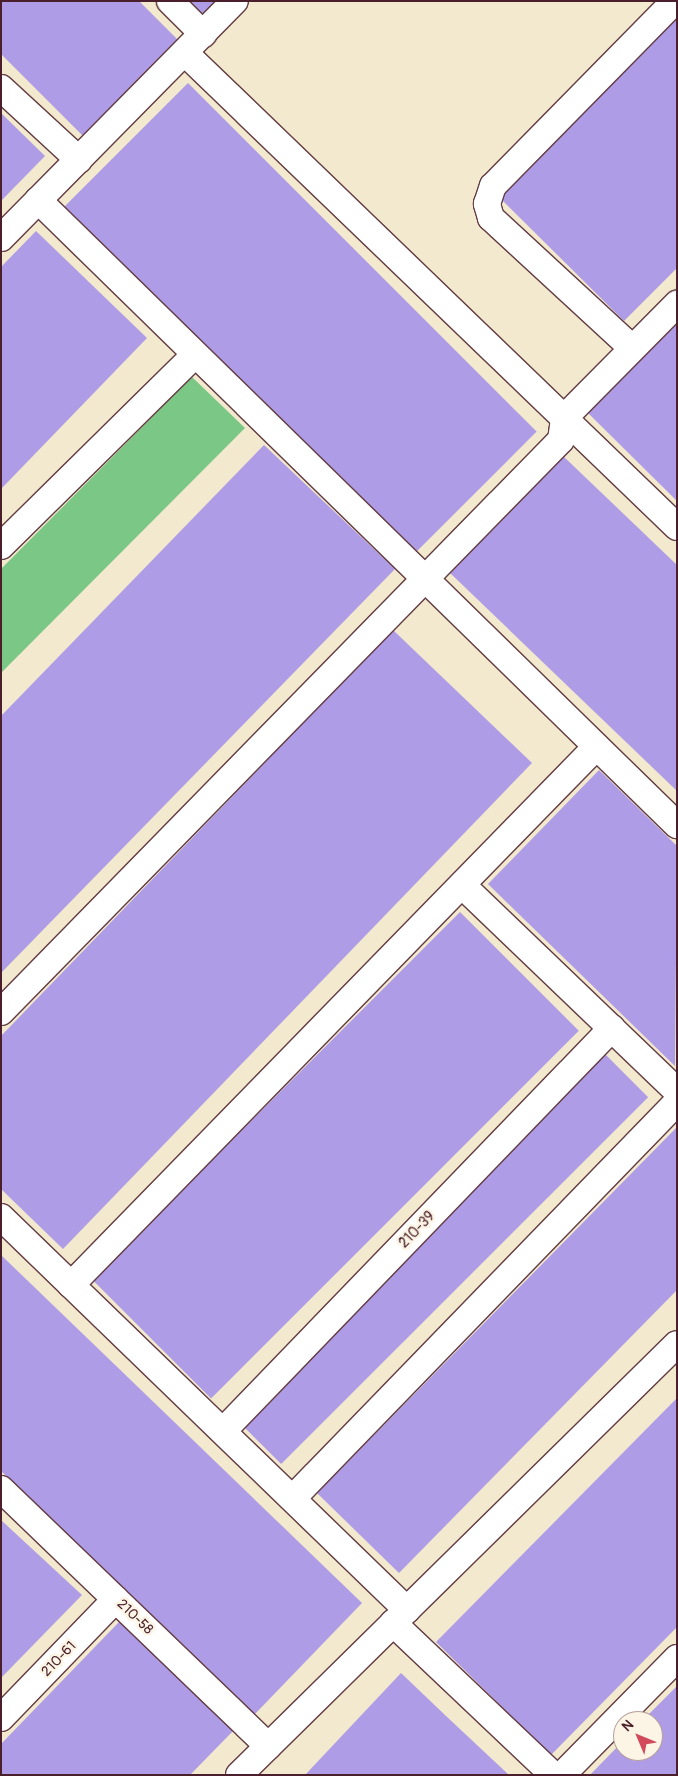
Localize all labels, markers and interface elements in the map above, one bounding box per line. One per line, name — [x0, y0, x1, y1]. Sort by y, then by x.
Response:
street label: 210-39 — [396, 1208, 438, 1252]
street label: 210-58 — [114, 1596, 156, 1638]
street label: 210-61 — [38, 1638, 80, 1680]
north arrow — [613, 1711, 663, 1761]
text: N — [618, 1716, 637, 1735]

